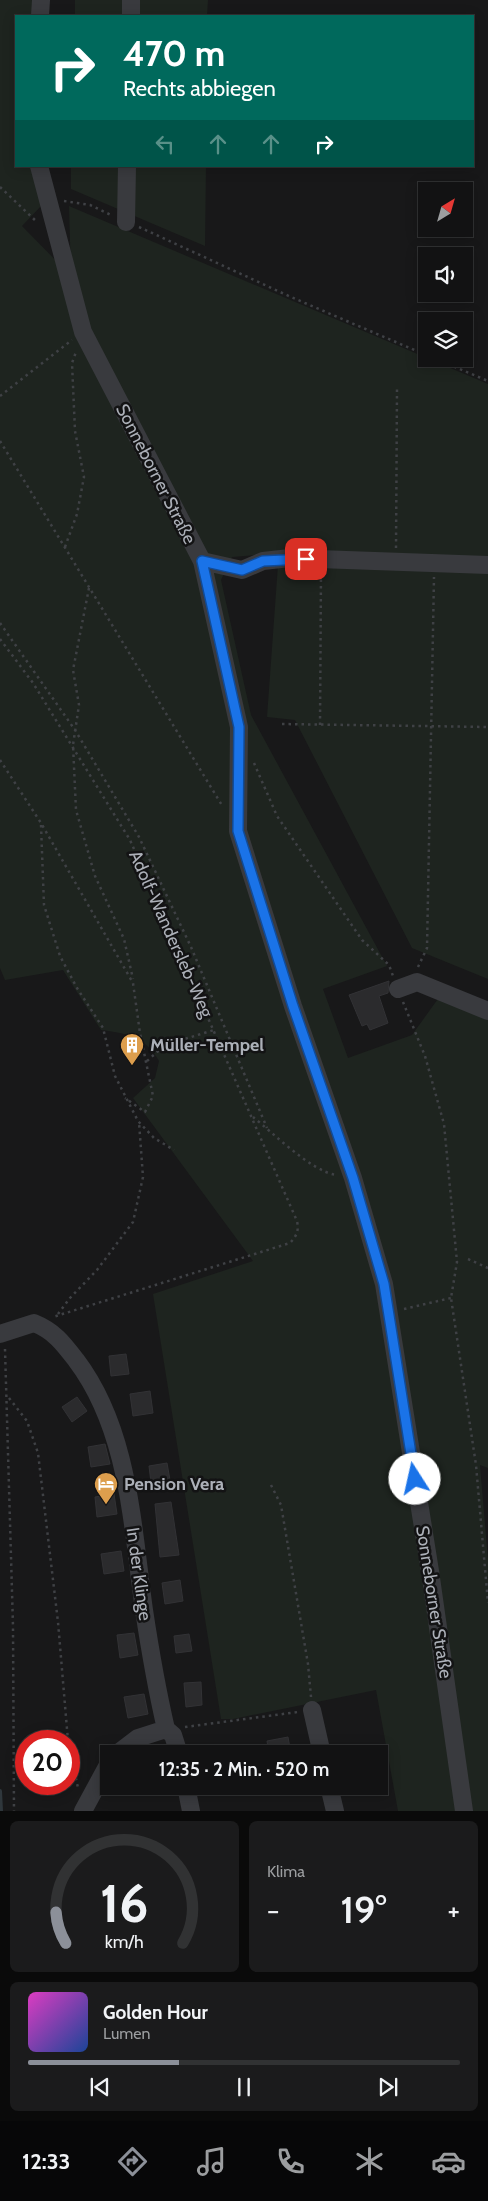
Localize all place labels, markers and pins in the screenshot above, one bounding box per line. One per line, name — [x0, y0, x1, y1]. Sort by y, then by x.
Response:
pin — [285, 538, 327, 580]
building icon: Müller-Tempel — [119, 1032, 145, 1066]
place label: Müller-Tempel — [150, 1034, 264, 1056]
hotel icon: Pension Vera — [93, 1471, 119, 1505]
place label: Pension Vera — [124, 1473, 224, 1495]

